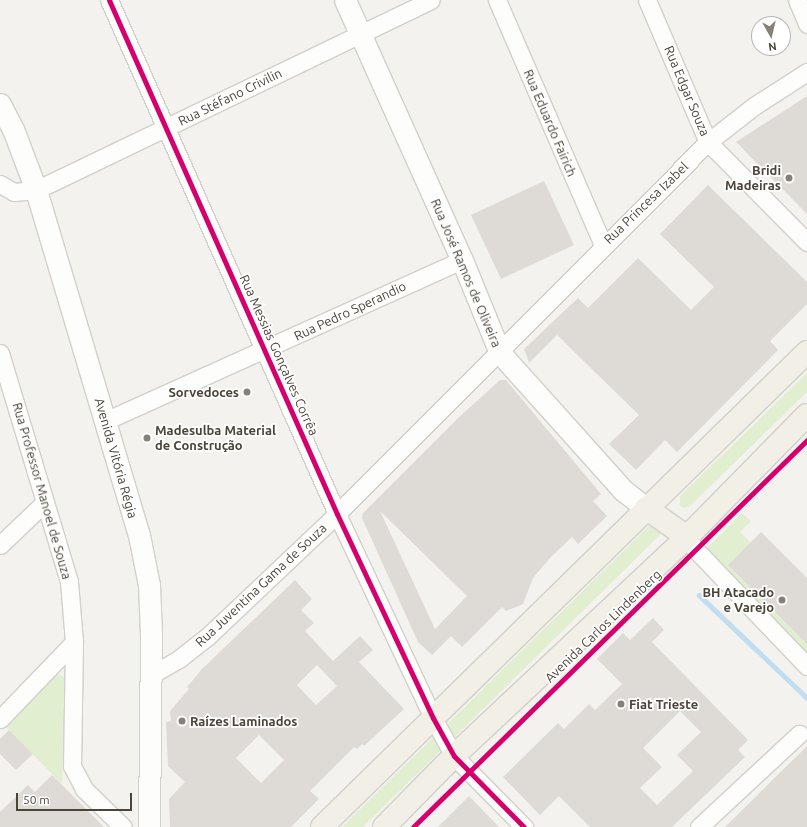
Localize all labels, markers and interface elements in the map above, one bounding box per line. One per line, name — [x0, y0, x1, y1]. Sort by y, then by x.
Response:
north arrow — [751, 16, 791, 56]
text: N — [768, 40, 777, 53]
street label: Rua Edgar Souza — [661, 44, 713, 138]
street label: Rua Stéfano Crivilin — [176, 65, 284, 129]
street label: Rua Eduardo Fairich — [520, 67, 580, 179]
street label: Rua Princesa Izabel — [601, 159, 691, 247]
place label: Bridi Madeiras — [725, 163, 781, 194]
marker: Bridi Madeiras — [784, 173, 794, 183]
street label: Rua José Ramos de Oliveira — [428, 196, 504, 350]
street label: Rua Messias Gonçalves Corrêa — [236, 272, 322, 438]
street label: Rua Pedro Sperandio — [291, 278, 409, 344]
place label: Sorvedoces — [168, 384, 239, 400]
marker: Sorvedoces — [242, 387, 252, 397]
street label: Avenida Vitória Régia — [91, 396, 141, 520]
street label: Rua Professor Manoel de Souza — [9, 401, 75, 581]
place label: Madesulba Material de Construção — [155, 423, 276, 454]
marker: Madesulba Material de Construção — [142, 433, 152, 443]
street label: Rua Juventina Gama de Souza — [192, 520, 330, 650]
street label: Avenida Carlos Lindenberg — [542, 566, 664, 686]
place label: BH Atacado e Varejo — [702, 585, 774, 616]
marker: BH Atacado e Varejo — [777, 595, 787, 605]
place label: Fiat Trieste — [629, 696, 698, 712]
marker: Fiat Trieste — [616, 699, 626, 709]
place label: Raízes Laminados — [190, 713, 297, 729]
marker: Raízes Laminados — [177, 716, 187, 726]
scale bar — [18, 785, 134, 811]
text: 50 m — [23, 793, 50, 806]

